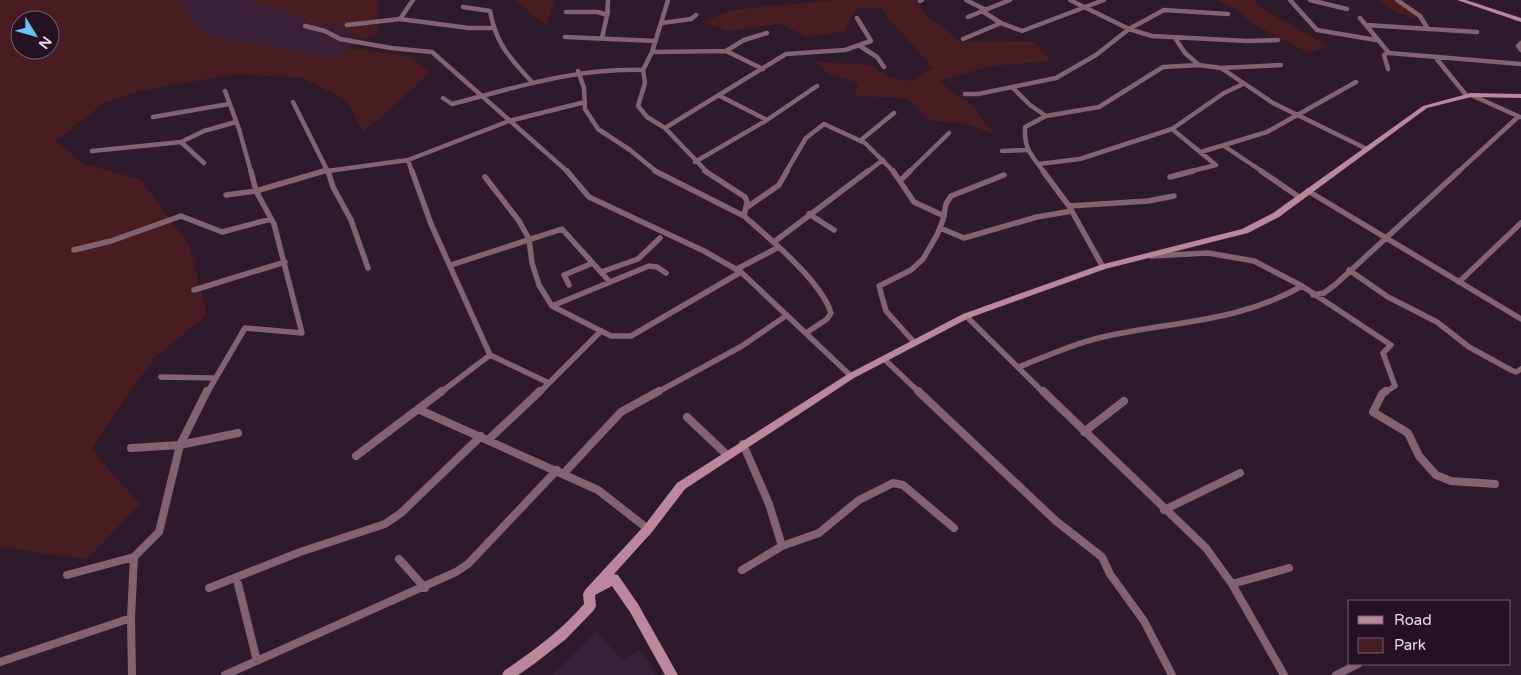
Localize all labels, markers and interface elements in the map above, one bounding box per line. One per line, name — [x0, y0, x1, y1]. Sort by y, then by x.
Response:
north arrow — [10, 10, 60, 60]
text: N — [35, 33, 55, 52]
legend — [1348, 600, 1511, 665]
text: Road — [1394, 611, 1432, 629]
text: Park — [1394, 636, 1426, 654]

